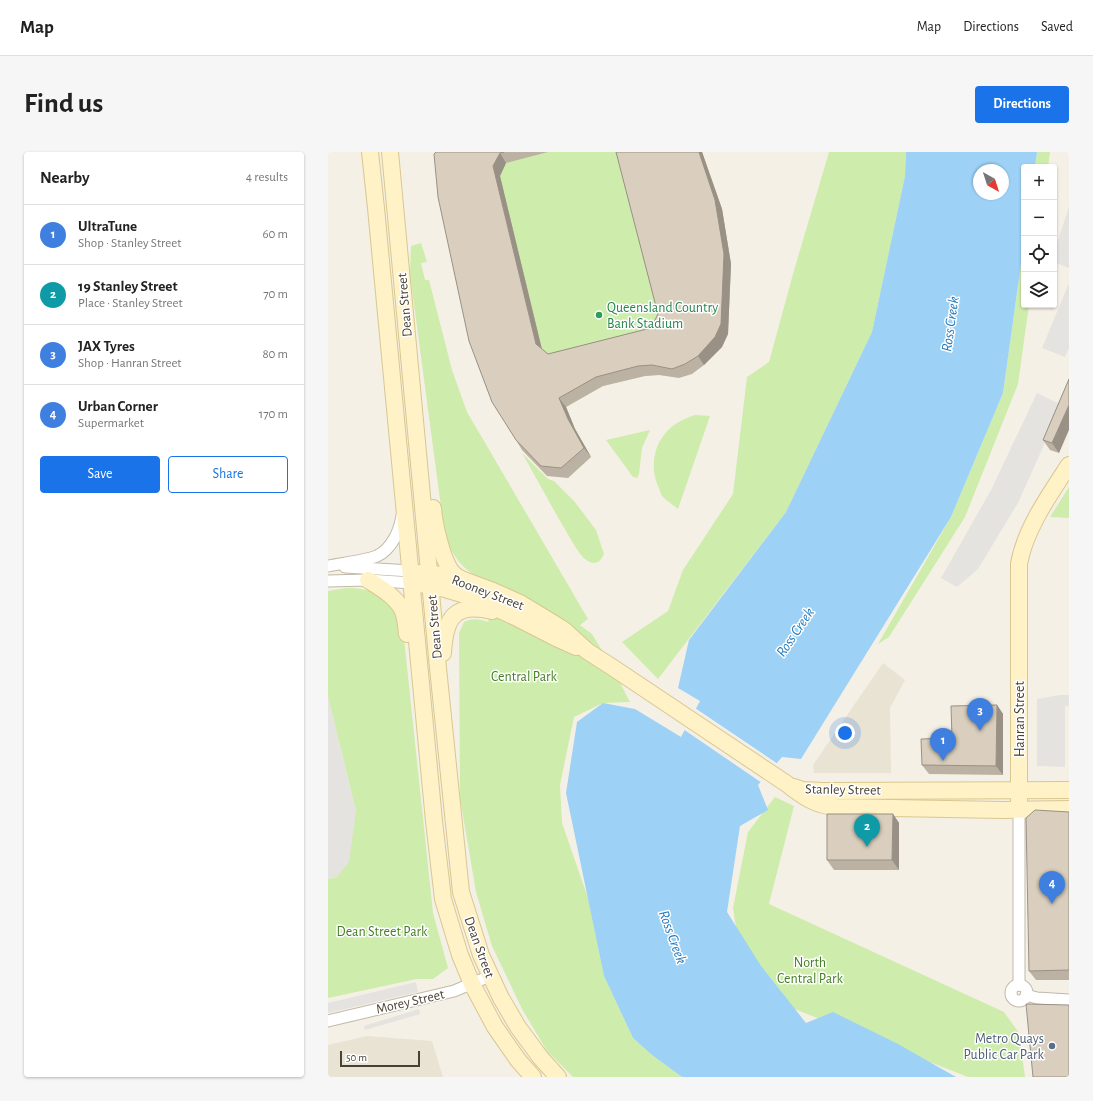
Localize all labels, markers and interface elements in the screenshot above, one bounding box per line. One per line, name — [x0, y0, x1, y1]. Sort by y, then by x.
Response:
text: Map — [20, 18, 54, 37]
text: Map — [917, 20, 941, 34]
text: Directions — [963, 20, 1019, 34]
text: Saved — [1041, 20, 1073, 34]
button: Directions — [975, 86, 1069, 123]
text: Find us — [24, 90, 103, 118]
north arrow — [973, 164, 1009, 200]
map controls — [1021, 164, 1057, 308]
button: + — [1021, 164, 1057, 200]
text: Nearby — [40, 169, 90, 186]
text: 4 results — [246, 171, 288, 184]
button: − — [1021, 200, 1057, 236]
text: UltraTune — [78, 219, 137, 234]
text: 1 — [51, 228, 55, 241]
text: 60 m — [262, 228, 288, 241]
button: locate — [1021, 236, 1057, 272]
text: Shop · Stanley Street — [78, 237, 181, 250]
street label: Dean Street — [395, 272, 415, 338]
button: layers — [1021, 272, 1057, 308]
text: 19 Stanley Street — [78, 279, 178, 294]
text: 2 — [50, 288, 56, 301]
text: 70 m — [263, 288, 288, 301]
water label: Ross Creek — [939, 295, 962, 353]
text: Place · Stanley Street — [78, 297, 183, 310]
place label: Queensland Country Bank Stadium — [607, 301, 718, 331]
marker: Queensland Country Bank Stadium — [594, 310, 604, 320]
text: JAX Tyres — [78, 339, 135, 354]
text: 3 — [50, 348, 56, 361]
text: 80 m — [262, 348, 288, 361]
text: Shop · Hanran Street — [78, 357, 182, 370]
text: Urban Corner — [78, 399, 158, 414]
text: 4 — [50, 408, 56, 421]
text: 170 m — [259, 408, 288, 421]
text: Supermarket — [78, 417, 144, 430]
button: Save — [40, 456, 160, 493]
button: Share — [168, 456, 288, 493]
street label: Rooney Street — [450, 573, 526, 613]
street label: Dean Street — [425, 594, 445, 660]
water label: Ross Creek — [774, 605, 817, 660]
park label: Central Park — [491, 670, 558, 684]
street label: Hanran Street — [1013, 681, 1027, 757]
pin: 3 — [967, 698, 993, 731]
your location — [835, 723, 855, 743]
pin: 1 — [930, 728, 956, 761]
street label: Stanley Street — [805, 782, 882, 798]
pin: 2 — [854, 814, 880, 847]
pin: 4 — [1039, 871, 1065, 904]
water label: Ross Creek — [656, 908, 689, 966]
street label: Dean Street — [461, 915, 497, 980]
park label: Dean Street Park — [337, 925, 428, 939]
park label: North Central Park — [777, 956, 844, 986]
street label: Morey Street — [375, 987, 446, 1017]
place label: Metro Quays Public Car Park — [963, 1032, 1045, 1062]
marker: Metro Quays Public Car Park — [1047, 1041, 1057, 1051]
scale bar — [340, 1049, 420, 1068]
text: 50 m — [346, 1052, 367, 1063]

